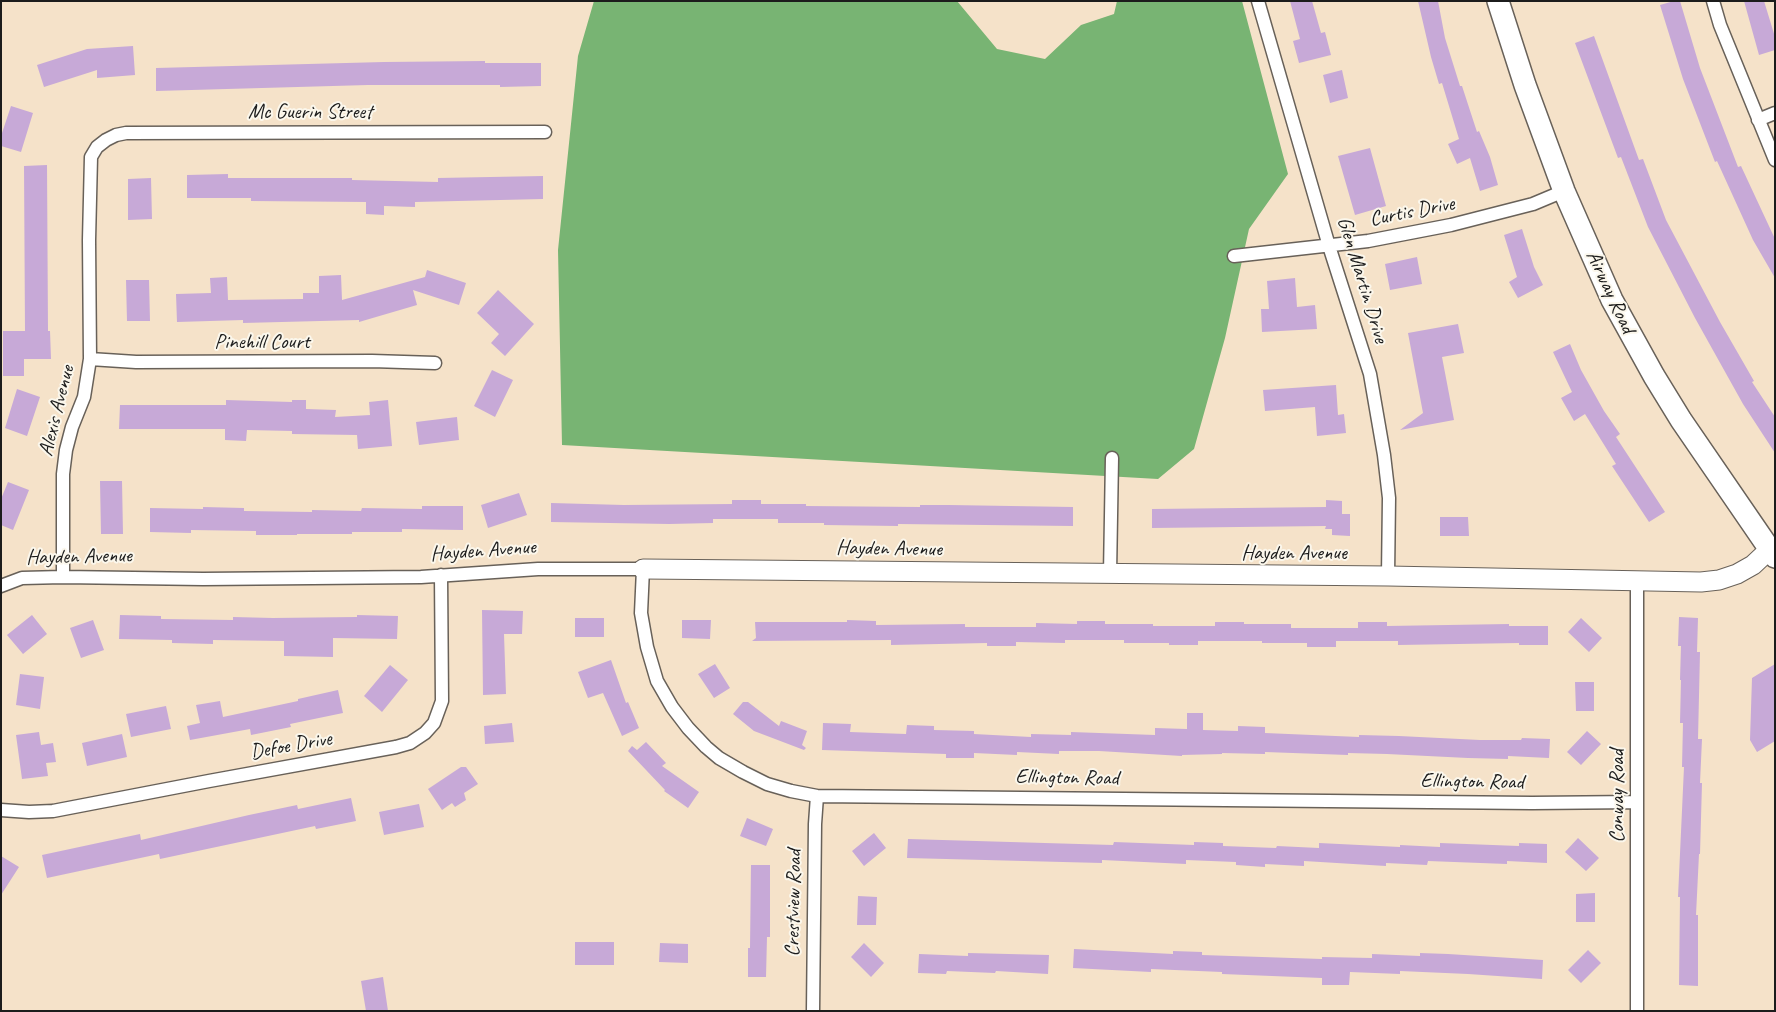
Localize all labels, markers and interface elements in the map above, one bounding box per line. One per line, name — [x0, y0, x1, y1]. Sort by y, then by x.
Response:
street label: Mc Guerin Street — [248, 99, 372, 125]
street label: Curtis Drive — [1367, 191, 1457, 233]
street label: Glen Martin Drive — [1331, 214, 1393, 346]
street label: Airway Road — [1580, 246, 1640, 338]
street label: Pinehill Court — [214, 329, 310, 355]
street label: Alexis Avenue — [34, 363, 80, 459]
street label: Hayden Avenue — [429, 535, 537, 567]
street label: Hayden Avenue — [836, 535, 942, 563]
street label: Hayden Avenue — [1241, 540, 1347, 566]
street label: Hayden Avenue — [26, 543, 132, 571]
street label: Defoe Drive — [248, 726, 334, 766]
street label: Conway Road — [1604, 749, 1630, 843]
street label: Ellington Road — [1015, 765, 1119, 791]
street label: Ellington Road — [1420, 769, 1524, 795]
street label: Crestview Road — [780, 849, 808, 957]

